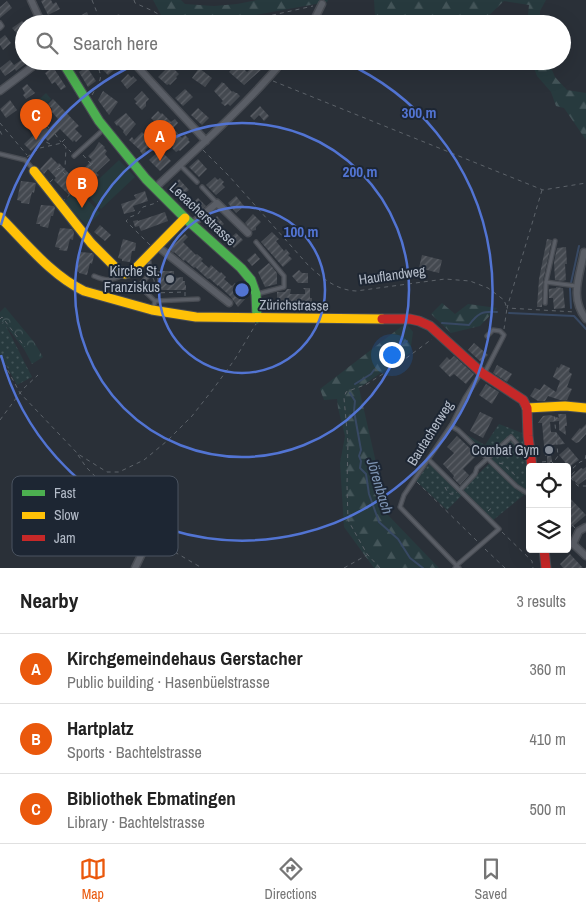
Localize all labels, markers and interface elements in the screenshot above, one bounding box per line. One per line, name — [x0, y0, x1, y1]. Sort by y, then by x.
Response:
search box — [15, 15, 571, 70]
icon: search — [33, 29, 61, 57]
text: Search here — [73, 30, 158, 56]
pin: C — [20, 99, 52, 140]
text: 300 m — [402, 102, 436, 123]
pin: A — [144, 120, 176, 161]
text: 200 m — [343, 161, 377, 182]
pin: B — [66, 167, 98, 208]
street label: Leeacherstrasse — [166, 178, 240, 250]
text: 100 m — [284, 221, 318, 242]
street label: Hauflandweg — [358, 261, 427, 289]
place label: Kirche St. Franziskus — [104, 262, 160, 296]
marker: Kirche St. Franziskus — [164, 273, 176, 285]
centre of rings — [233, 281, 251, 299]
street label: Zürichstrasse — [259, 295, 329, 315]
your location — [379, 342, 405, 368]
street label: Bautacherweg — [403, 397, 457, 469]
place label: Combat Gym — [471, 441, 539, 459]
marker: Combat Gym — [543, 444, 555, 456]
water label: Jörenbach — [361, 455, 398, 517]
map controls — [526, 463, 571, 553]
button: locate — [526, 463, 571, 508]
legend — [12, 476, 178, 556]
text: Fast — [54, 484, 76, 502]
text: Slow — [54, 506, 80, 524]
button: layers — [526, 508, 571, 553]
text: Jam — [54, 529, 76, 547]
text: Nearby — [20, 586, 78, 615]
text: 3 results — [516, 590, 566, 612]
text: Kirchgemeindehaus Gerstacher — [67, 645, 303, 671]
text: A — [31, 658, 41, 680]
text: 360 m — [530, 658, 566, 680]
text: Public building · Hasenbüelstrasse — [67, 671, 270, 693]
text: Hartplatz — [67, 715, 134, 741]
text: B — [31, 728, 41, 750]
text: 410 m — [530, 728, 566, 750]
text: Sports · Bachtelstrasse — [67, 741, 202, 763]
text: Bibliothek Ebmatingen — [67, 785, 236, 811]
text: C — [31, 798, 41, 820]
text: 500 m — [530, 798, 566, 820]
text: Library · Bachtelstrasse — [67, 811, 205, 833]
tab: Map — [79, 855, 107, 903]
tab: Directions — [265, 855, 317, 903]
tab: Saved — [475, 855, 507, 903]

